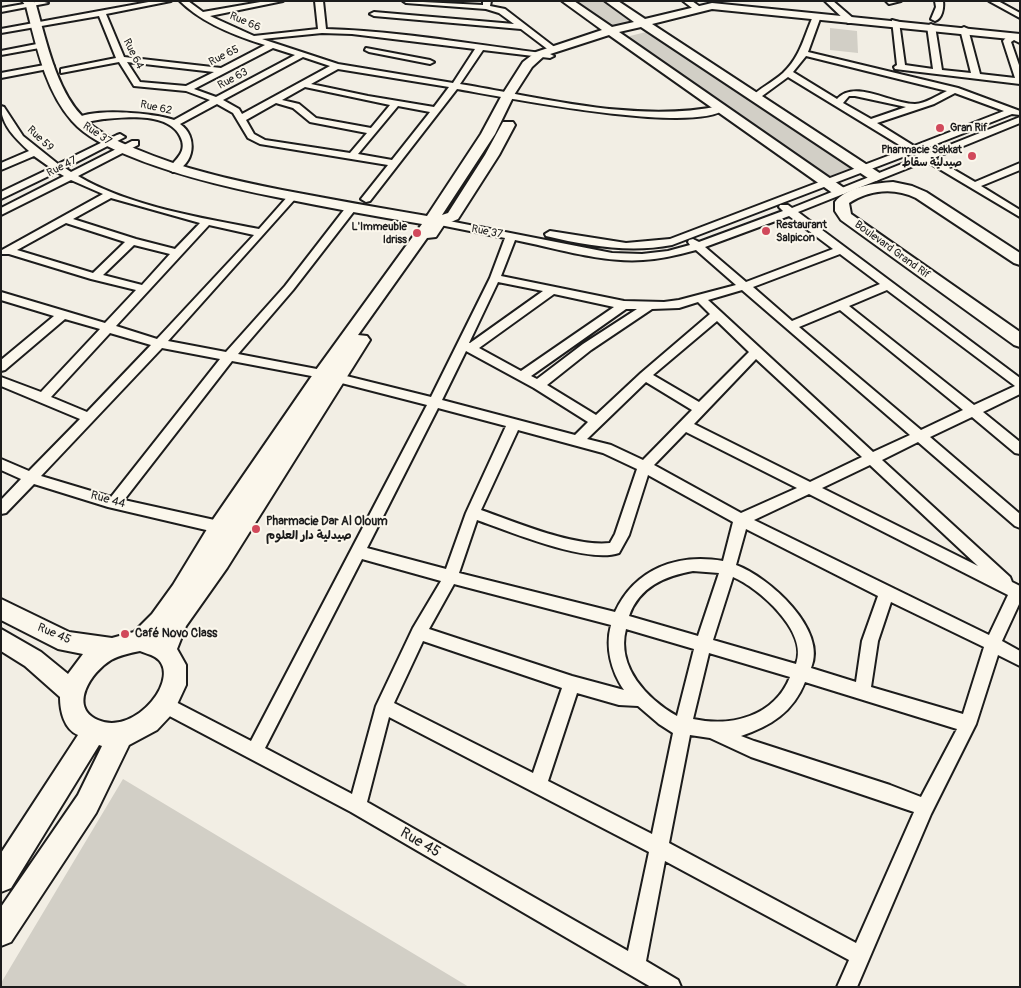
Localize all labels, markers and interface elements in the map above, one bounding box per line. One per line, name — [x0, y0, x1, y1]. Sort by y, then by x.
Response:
street label: Rue 66 — [227, 10, 263, 34]
street label: Rue 64 — [120, 37, 146, 71]
street label: Rue 65 — [207, 43, 241, 69]
street label: Rue 63 — [216, 66, 250, 92]
street label: Rue 62 — [139, 98, 173, 118]
street label: Rue 37 — [80, 120, 114, 148]
place label: Gran Rif — [950, 121, 987, 135]
marker: Gran Rif — [934, 122, 946, 134]
street label: Rue 59 — [24, 123, 56, 155]
place label: Pharmacie Sekkat صيدلية سقاط — [881, 143, 962, 169]
marker: Pharmacie Sekkat صيدلية سقاط — [966, 150, 978, 162]
street label: Rue 47 — [45, 154, 79, 180]
place label: Restaurant Salpicon — [776, 218, 827, 244]
street label: Boulevard Grand Rif — [852, 218, 932, 282]
place label: L'Immeuble Idriss — [352, 220, 407, 246]
street label: Rue 37 — [470, 222, 504, 242]
marker: Restaurant Salpicon — [760, 225, 772, 237]
marker: L'Immeuble Idriss — [411, 227, 423, 239]
street label: Rue 44 — [89, 488, 127, 512]
place label: Pharmacie Dar Al Oloum صيدلية دار العلوم — [266, 515, 388, 543]
marker: Pharmacie Dar Al Oloum صيدلية دار العلوم — [250, 523, 262, 535]
street label: Rue 45 — [35, 621, 73, 647]
place label: Café Novo Class — [135, 627, 217, 641]
marker: Café Novo Class — [119, 628, 131, 640]
street label: Rue 45 — [397, 824, 443, 862]

